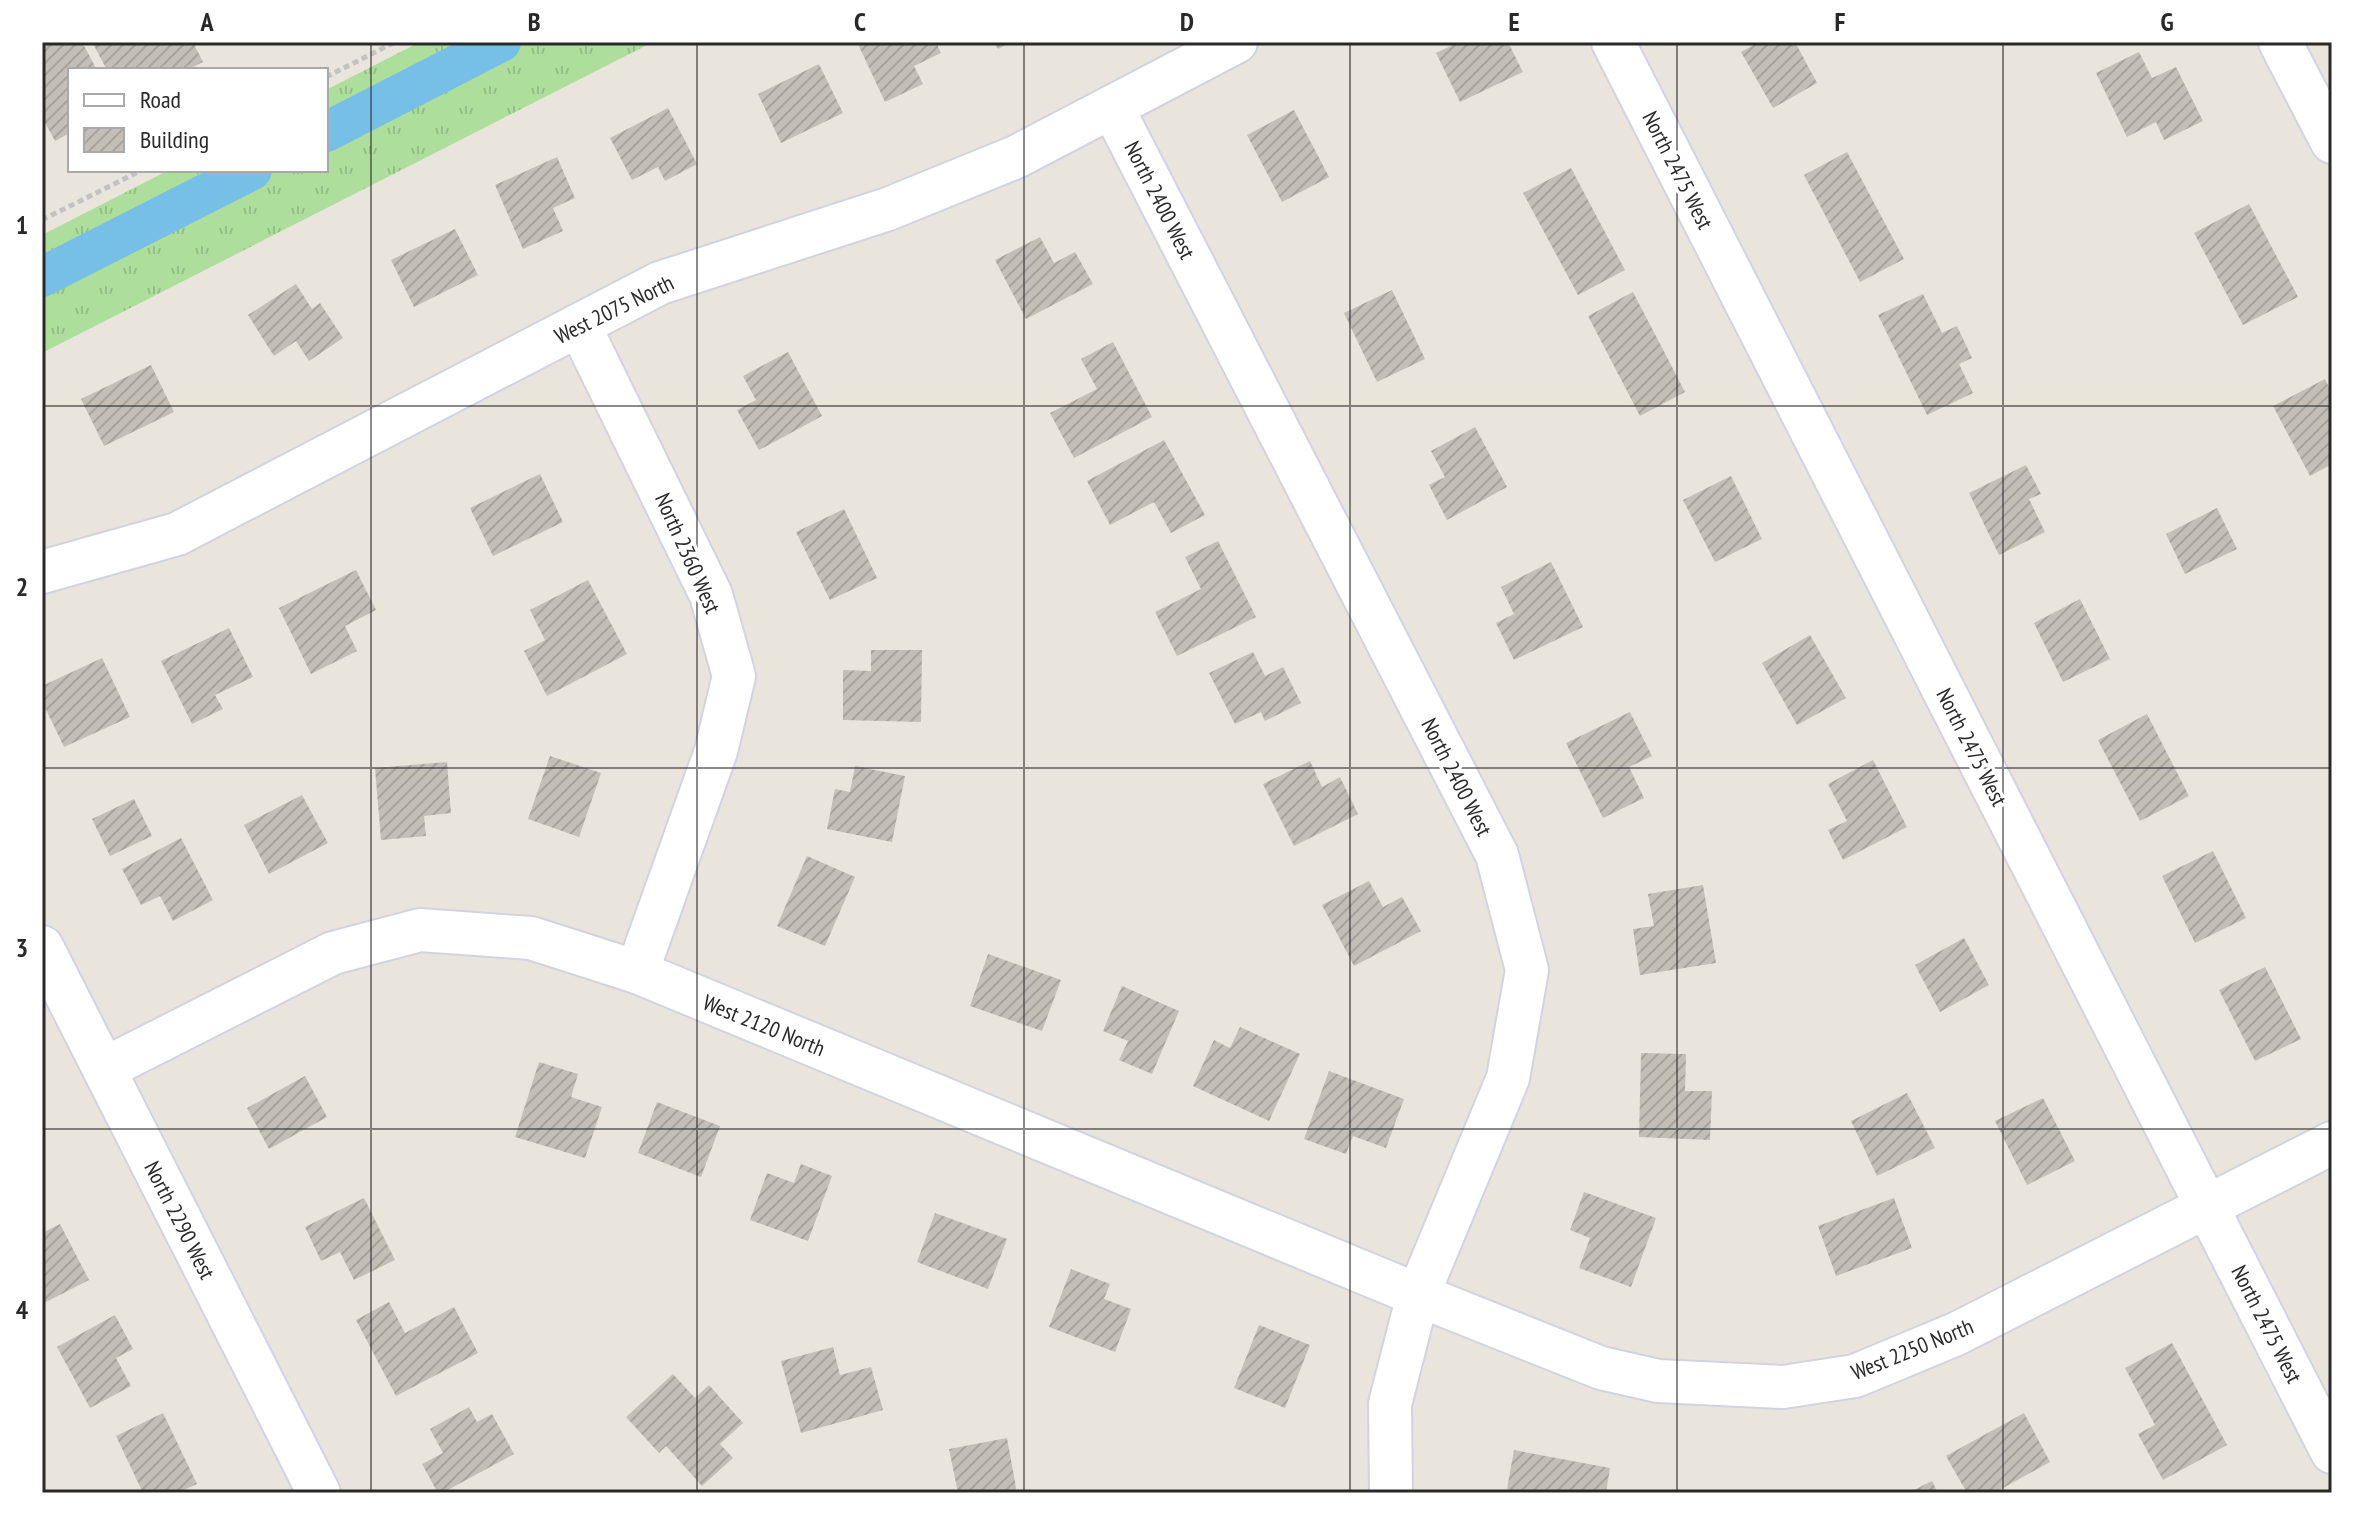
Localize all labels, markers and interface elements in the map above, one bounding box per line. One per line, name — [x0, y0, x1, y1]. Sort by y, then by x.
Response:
text: A — [199, 5, 214, 38]
text: B — [528, 5, 541, 38]
text: C — [854, 5, 866, 38]
text: D — [1180, 5, 1194, 38]
text: E — [1508, 5, 1520, 38]
text: F — [1835, 5, 1846, 38]
text: G — [2160, 5, 2174, 38]
legend — [68, 68, 328, 172]
text: Road — [140, 84, 181, 115]
street label: North 2475 West — [1636, 106, 1720, 234]
text: Building — [140, 124, 209, 155]
street label: North 2400 West — [1118, 136, 1202, 264]
text: 1 — [16, 208, 28, 241]
street label: West 2075 North — [550, 268, 678, 350]
street label: North 2360 West — [649, 488, 727, 618]
text: 2 — [16, 570, 28, 603]
street label: North 2475 West — [1930, 683, 2014, 811]
street label: North 2400 West — [1415, 713, 1499, 841]
text: 3 — [16, 931, 28, 964]
street label: West 2120 North — [699, 988, 829, 1062]
street label: North 2290 West — [138, 1156, 222, 1284]
street label: North 2475 West — [2225, 1260, 2309, 1388]
text: 4 — [16, 1293, 29, 1326]
street label: West 2250 North — [1847, 1312, 1977, 1386]

